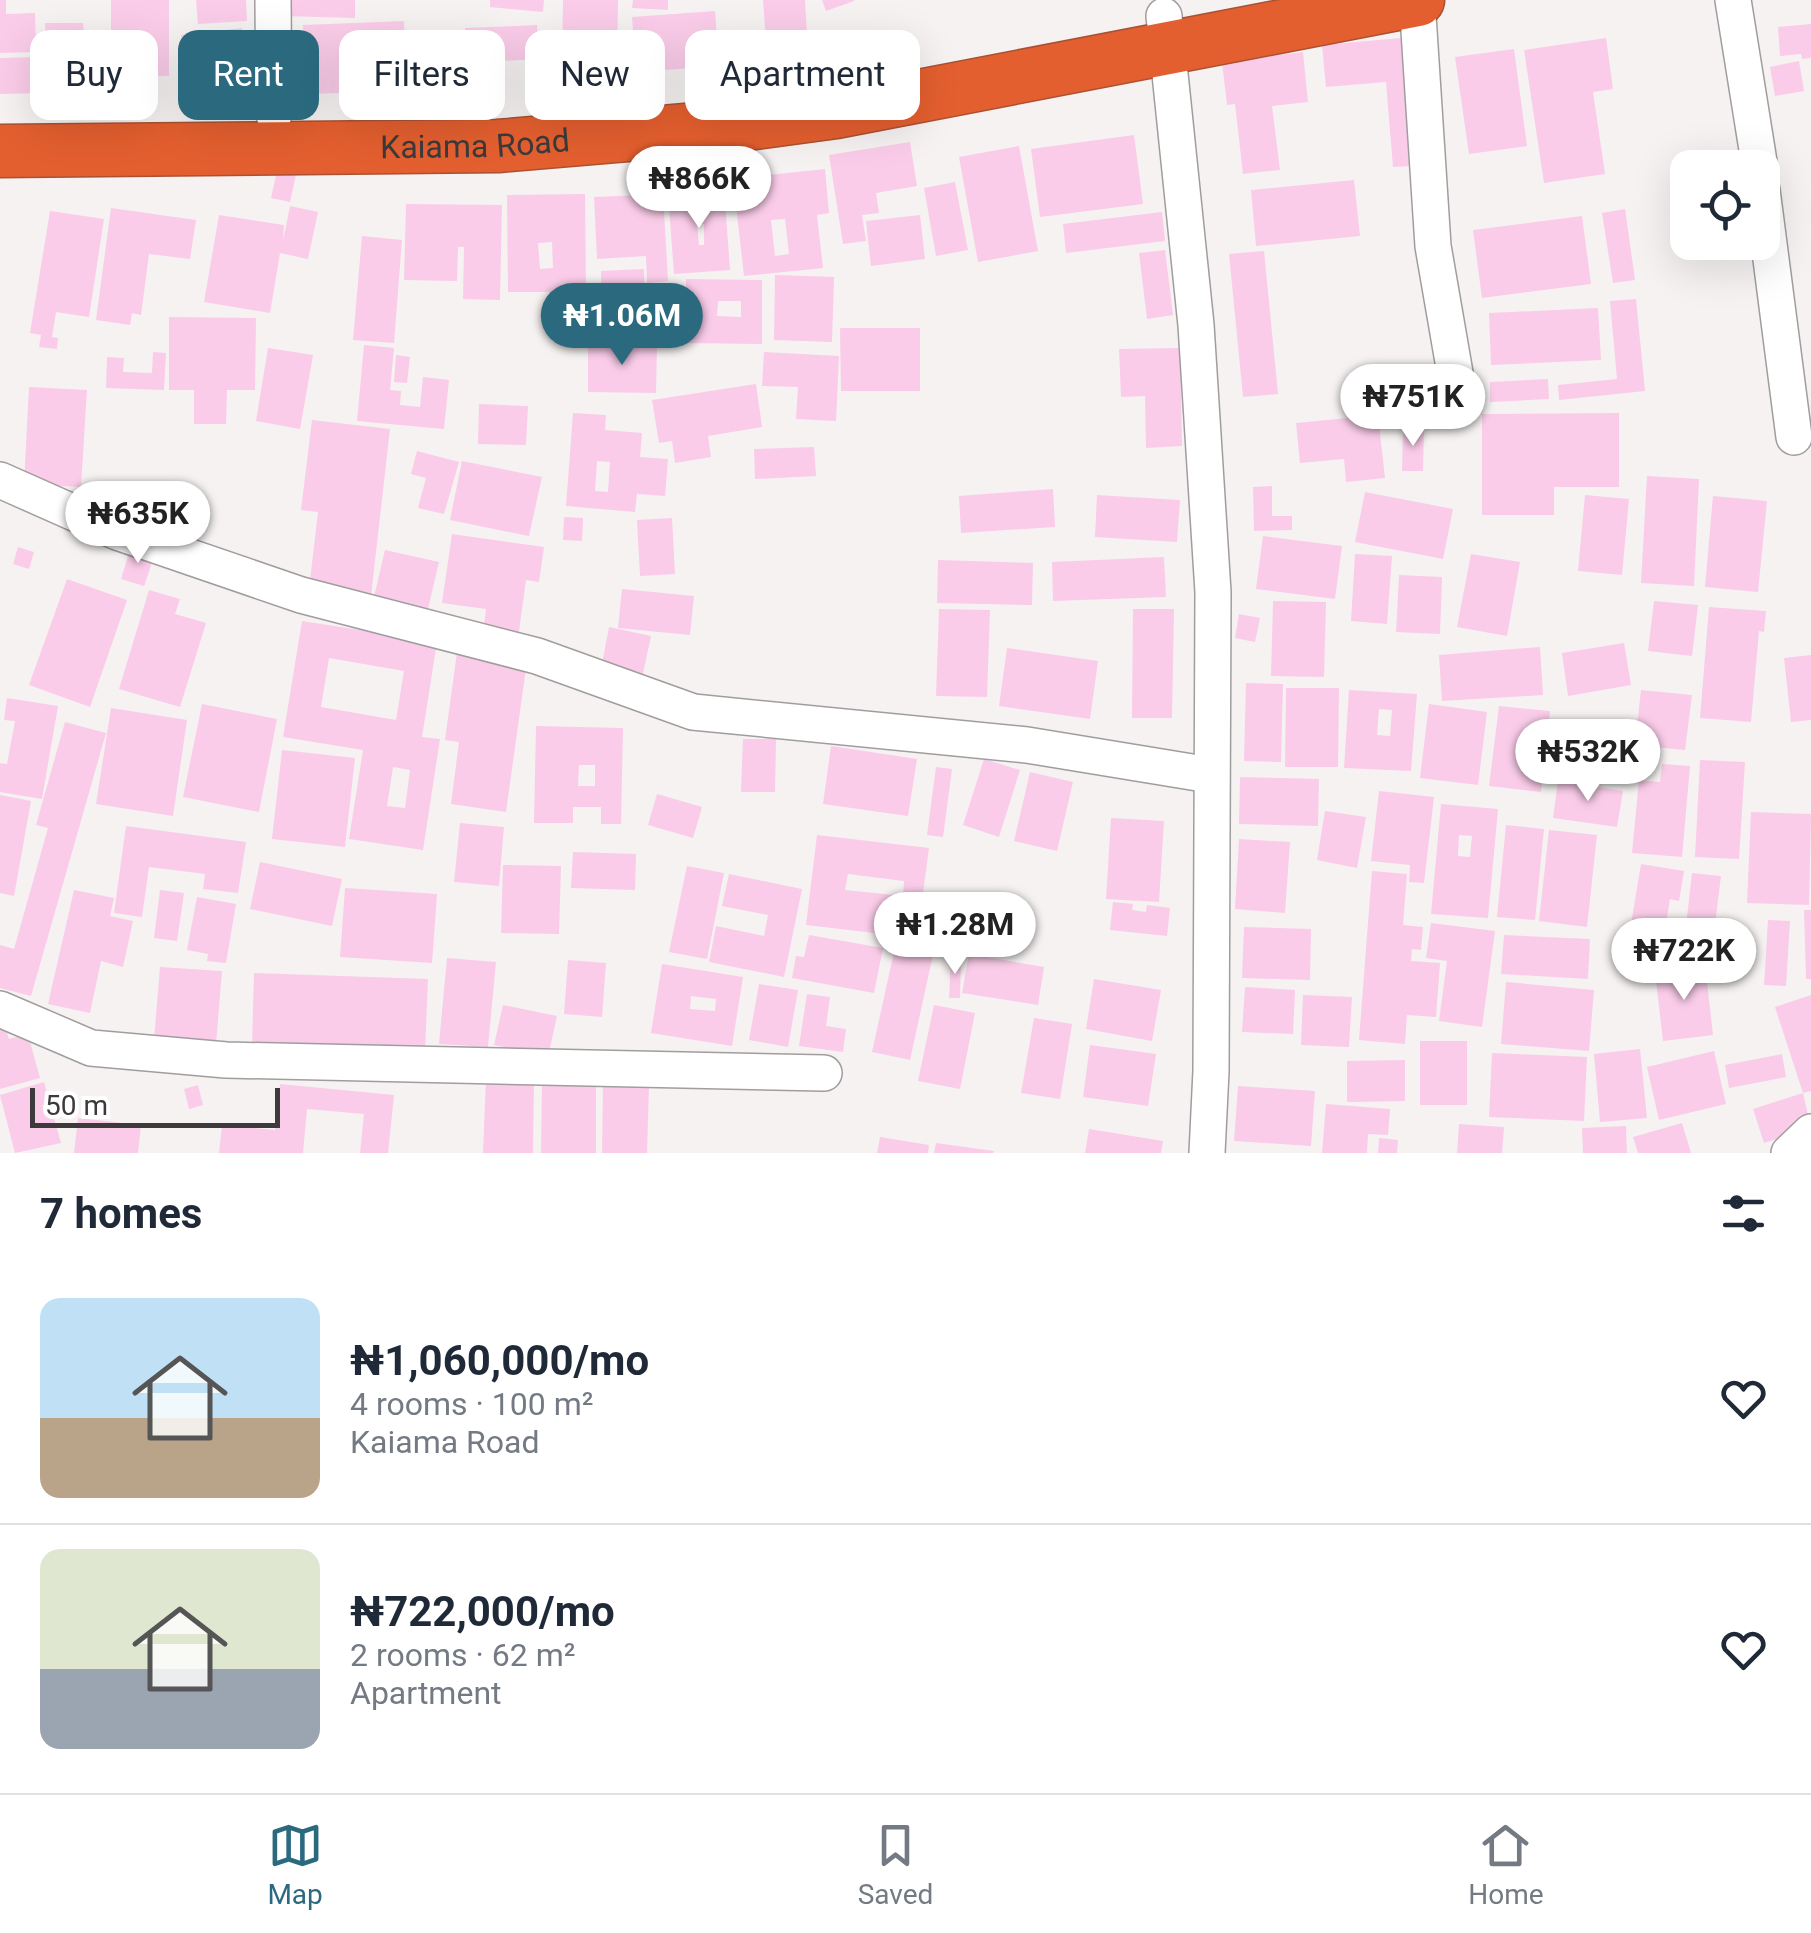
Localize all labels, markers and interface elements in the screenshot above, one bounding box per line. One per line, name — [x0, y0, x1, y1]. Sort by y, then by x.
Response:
chip: Buy — [30, 30, 158, 120]
chip: Rent — [178, 30, 319, 120]
chip: Filters — [339, 30, 505, 120]
chip: New — [525, 30, 665, 120]
chip: Apartment — [685, 30, 920, 120]
street label: Kaiama Road — [380, 121, 571, 166]
pin: ₦866K — [629, 146, 769, 231]
map controls — [1670, 150, 1780, 260]
button: locate — [1670, 150, 1780, 260]
text: ₦866K — [648, 159, 750, 197]
pin: ₦1.06M — [541, 283, 703, 368]
text: ₦1.06M — [563, 296, 681, 334]
pin: ₦751K — [1343, 364, 1483, 449]
text: ₦751K — [1362, 377, 1464, 415]
pin: ₦635K — [68, 481, 208, 566]
text: ₦635K — [87, 494, 189, 532]
pin: ₦532K — [1518, 719, 1658, 804]
text: ₦532K — [1537, 732, 1639, 770]
pin: ₦1.28M — [874, 892, 1036, 977]
text: ₦1.28M — [896, 905, 1014, 943]
pin: ₦722K — [1614, 918, 1754, 1003]
text: ₦722K — [1633, 931, 1735, 969]
scale bar — [30, 1083, 280, 1128]
text: 50 m — [45, 1089, 108, 1122]
icon: filters — [1716, 1186, 1771, 1241]
text: 7 homes — [40, 1189, 202, 1238]
text: ₦1,060,000/mo — [350, 1336, 649, 1385]
icon: home — [120, 1338, 240, 1458]
icon: heart — [1716, 1371, 1771, 1426]
text: 4 rooms · 100 m² — [350, 1385, 593, 1423]
text: Kaiama Road — [350, 1423, 540, 1461]
text: ₦722,000/mo — [350, 1587, 615, 1636]
icon: home — [120, 1589, 240, 1709]
icon: heart — [1716, 1622, 1771, 1677]
text: 2 rooms · 62 m² — [350, 1636, 575, 1674]
text: Apartment — [350, 1674, 502, 1712]
tab: Map — [267, 1818, 323, 1911]
tab: Saved — [858, 1818, 933, 1911]
tab: Home — [1468, 1818, 1544, 1911]

